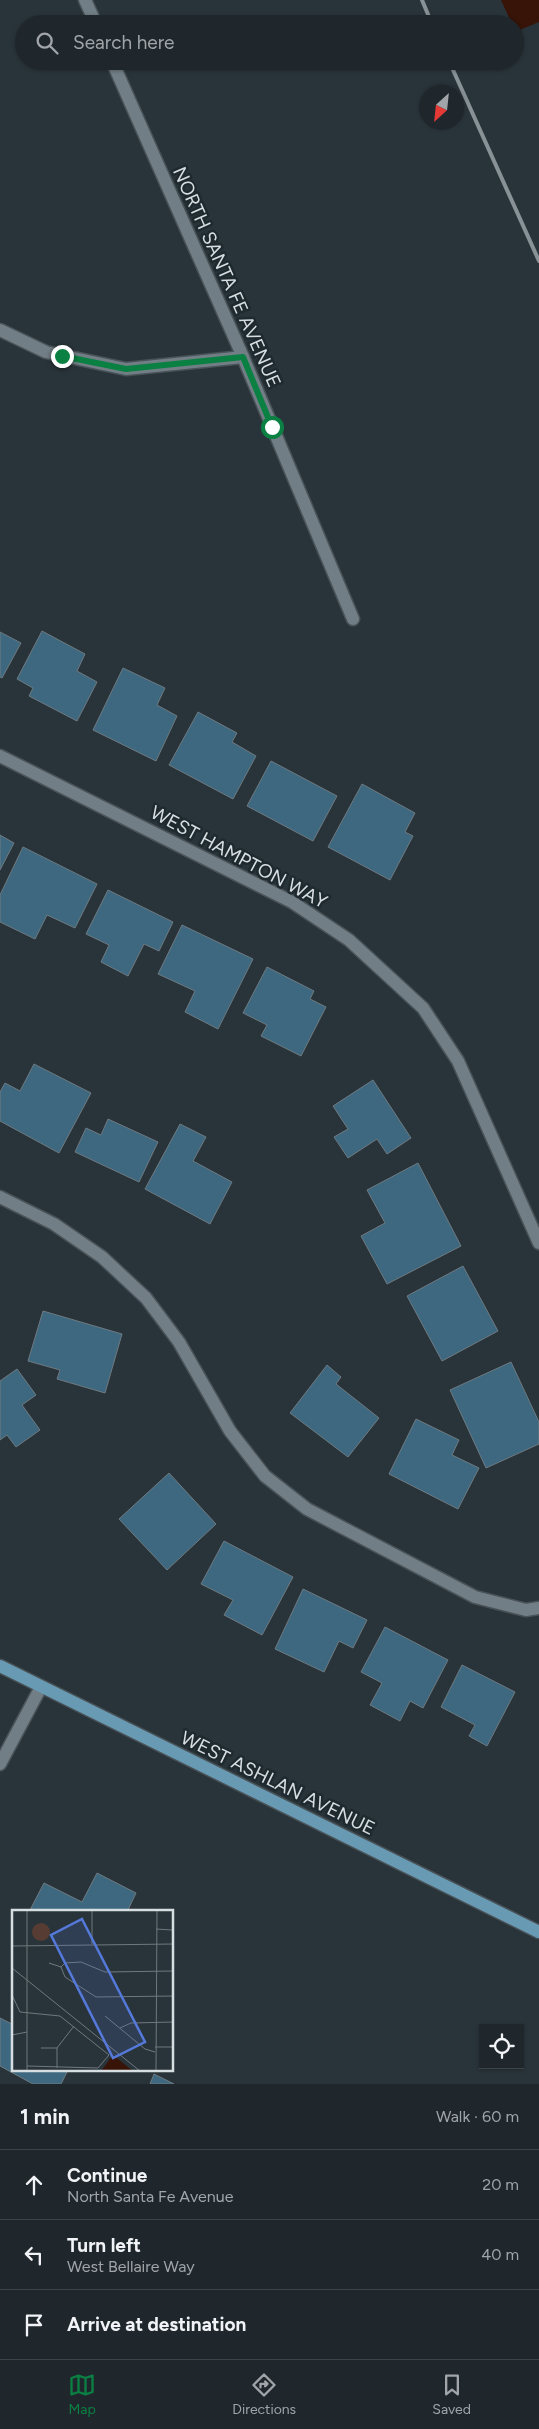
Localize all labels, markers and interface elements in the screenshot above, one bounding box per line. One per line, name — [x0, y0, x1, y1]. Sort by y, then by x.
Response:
search box — [15, 15, 524, 70]
icon: search — [33, 29, 61, 57]
text: Search here — [73, 31, 175, 54]
north arrow — [419, 85, 464, 130]
street label: NORTH SANTA FE AVENUE — [168, 163, 286, 391]
route end — [51, 345, 74, 368]
route start — [261, 416, 284, 439]
street label: WEST HAMPTON WAY — [147, 801, 332, 914]
street label: WEST ASHLAN AVENUE — [177, 1726, 379, 1840]
inset map — [12, 1910, 174, 2072]
map controls — [479, 2024, 524, 2069]
button: locate — [479, 2024, 524, 2069]
text: 1 min — [20, 2104, 70, 2129]
text: Walk · 60 m — [436, 2107, 519, 2126]
text: Continue — [67, 2164, 147, 2187]
icon: ahead — [20, 2171, 48, 2199]
text: 20 m — [482, 2175, 519, 2194]
text: North Santa Fe Avenue — [67, 2187, 233, 2206]
text: Turn left — [67, 2234, 141, 2257]
icon: left — [20, 2241, 48, 2269]
text: 40 m — [481, 2245, 519, 2264]
text: West Bellaire Way — [67, 2257, 195, 2276]
icon: arrive — [20, 2311, 48, 2339]
text: Arrive at destination — [67, 2313, 246, 2336]
tab: Map — [68, 2371, 96, 2418]
tab: Directions — [232, 2371, 296, 2418]
tab: Saved — [432, 2371, 471, 2418]

